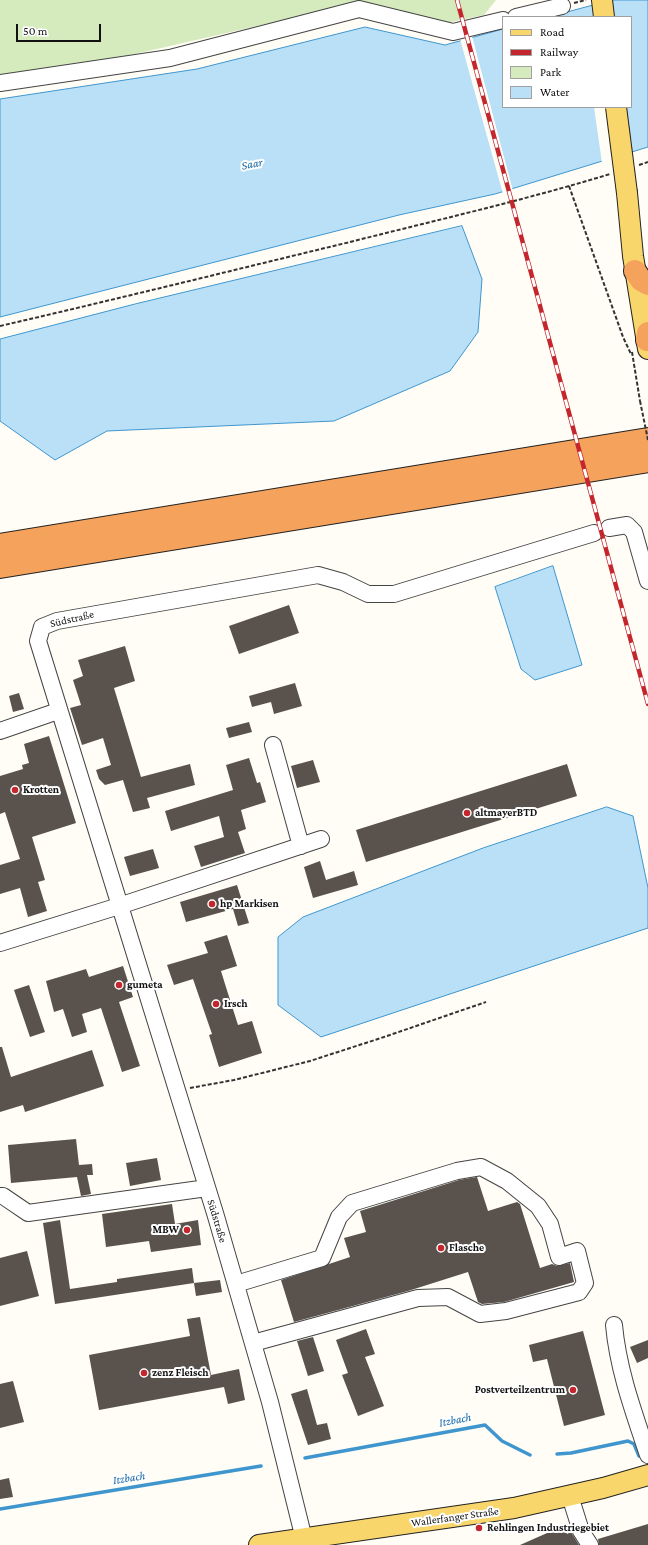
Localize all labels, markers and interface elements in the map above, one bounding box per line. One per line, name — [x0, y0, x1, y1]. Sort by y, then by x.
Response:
scale bar — [18, 16, 103, 42]
legend — [502, 16, 632, 108]
text: 50 m — [23, 24, 47, 38]
text: Road — [540, 25, 564, 39]
text: Railway — [540, 45, 578, 59]
text: Park — [540, 65, 561, 79]
text: Water — [540, 85, 569, 99]
water label: Saar — [240, 155, 264, 173]
street label: Südstraße — [49, 608, 95, 630]
place label: Krotten — [23, 783, 59, 797]
marker: Krotten — [10, 785, 20, 795]
place label: altmayerBTD — [475, 806, 537, 820]
marker: altmayerBTD — [462, 808, 472, 818]
place label: hp Markisen — [220, 897, 279, 911]
marker: hp Markisen — [207, 899, 217, 909]
place label: gumeta — [127, 978, 163, 992]
marker: gumeta — [114, 980, 124, 990]
place label: Irsch — [224, 997, 248, 1011]
marker: Irsch — [211, 999, 221, 1009]
street label: Südstraße — [204, 1198, 230, 1244]
place label: MBW — [153, 1223, 179, 1237]
marker: MBW — [182, 1225, 192, 1235]
place label: Flasche — [449, 1241, 484, 1255]
marker: Flasche — [436, 1243, 446, 1253]
place label: zenz Fleisch — [152, 1366, 209, 1380]
marker: zenz Fleisch — [139, 1368, 149, 1378]
place label: Postverteilzentrum — [475, 1383, 565, 1397]
marker: Postverteilzentrum — [568, 1385, 578, 1395]
water label: Itzbach — [438, 1410, 472, 1430]
water label: Itzbach — [112, 1468, 146, 1488]
street label: Wallerfanger Straße — [410, 1504, 500, 1530]
place label: Rehlingen Industriegebiet — [487, 1521, 609, 1535]
marker: Rehlingen Industriegebiet — [474, 1523, 484, 1533]

